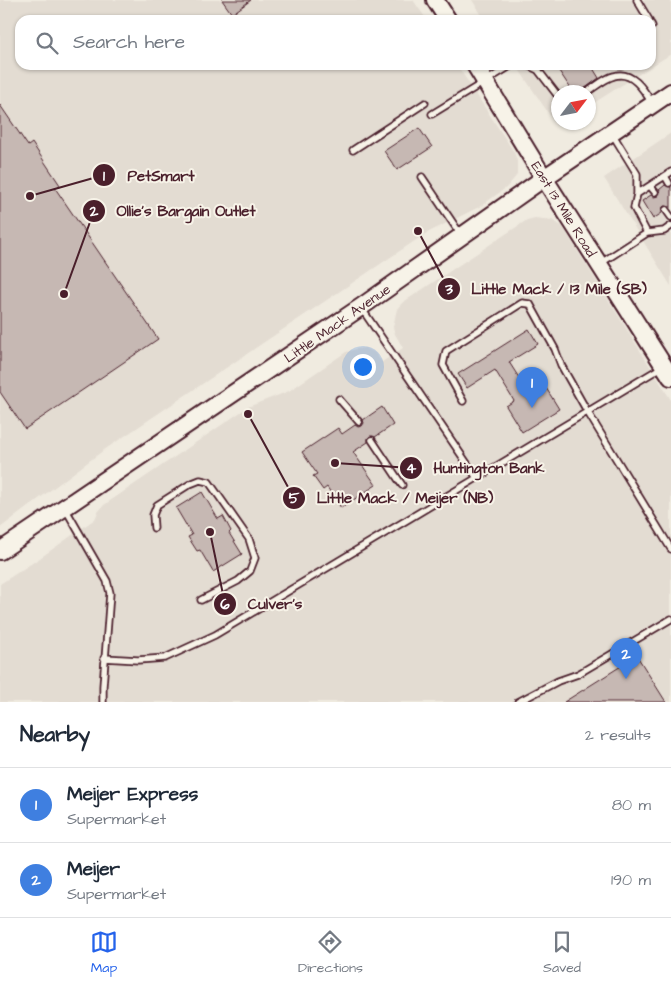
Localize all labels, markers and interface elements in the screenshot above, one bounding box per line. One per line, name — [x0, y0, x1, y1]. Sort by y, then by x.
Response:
search box — [15, 15, 656, 70]
icon: search — [33, 29, 61, 57]
text: Search here — [73, 29, 185, 56]
north arrow — [551, 85, 596, 130]
street label: East 13 Mile Road — [526, 158, 601, 261]
callout: PetSmart — [92, 160, 204, 190]
text: 1 — [103, 166, 105, 187]
text: PetSmart — [127, 166, 195, 187]
callout: Ollie's Bargain Outlet — [81, 196, 266, 226]
text: 2 — [89, 201, 99, 222]
text: Ollie's Bargain Outlet — [116, 201, 256, 224]
callout: Little Mack / 13 Mile (SB) — [436, 274, 657, 304]
street label: Little Mack Avenue — [280, 279, 395, 368]
text: 3 — [444, 279, 453, 300]
text: Little Mack / 13 Mile (SB) — [471, 279, 648, 300]
your location — [350, 354, 376, 380]
pin: 1 — [516, 367, 548, 408]
callout: Huntington Bank — [399, 453, 555, 483]
text: 4 — [406, 458, 417, 479]
text: Huntington Bank — [434, 458, 545, 481]
callout: Little Mack / Meijer (NB) — [282, 483, 503, 513]
text: 5 — [289, 488, 300, 509]
text: Little Mack / Meijer (NB) — [317, 488, 494, 509]
callout: Culver's — [213, 589, 313, 619]
text: 6 — [220, 594, 230, 615]
text: Culver's — [248, 594, 303, 615]
pin: 2 — [610, 638, 642, 679]
text: Nearby — [20, 720, 90, 749]
text: 2 results — [585, 724, 651, 746]
text: Meijer Express — [67, 781, 198, 808]
text: 1 — [35, 794, 37, 816]
text: 80 m — [612, 794, 651, 816]
text: Supermarket — [67, 808, 166, 830]
text: Meijer — [67, 856, 120, 883]
text: 2 — [31, 869, 41, 891]
text: 190 m — [611, 869, 651, 891]
text: Supermarket — [67, 883, 166, 905]
tab: Map — [90, 928, 118, 978]
tab: Directions — [298, 928, 363, 978]
tab: Saved — [543, 928, 581, 978]

